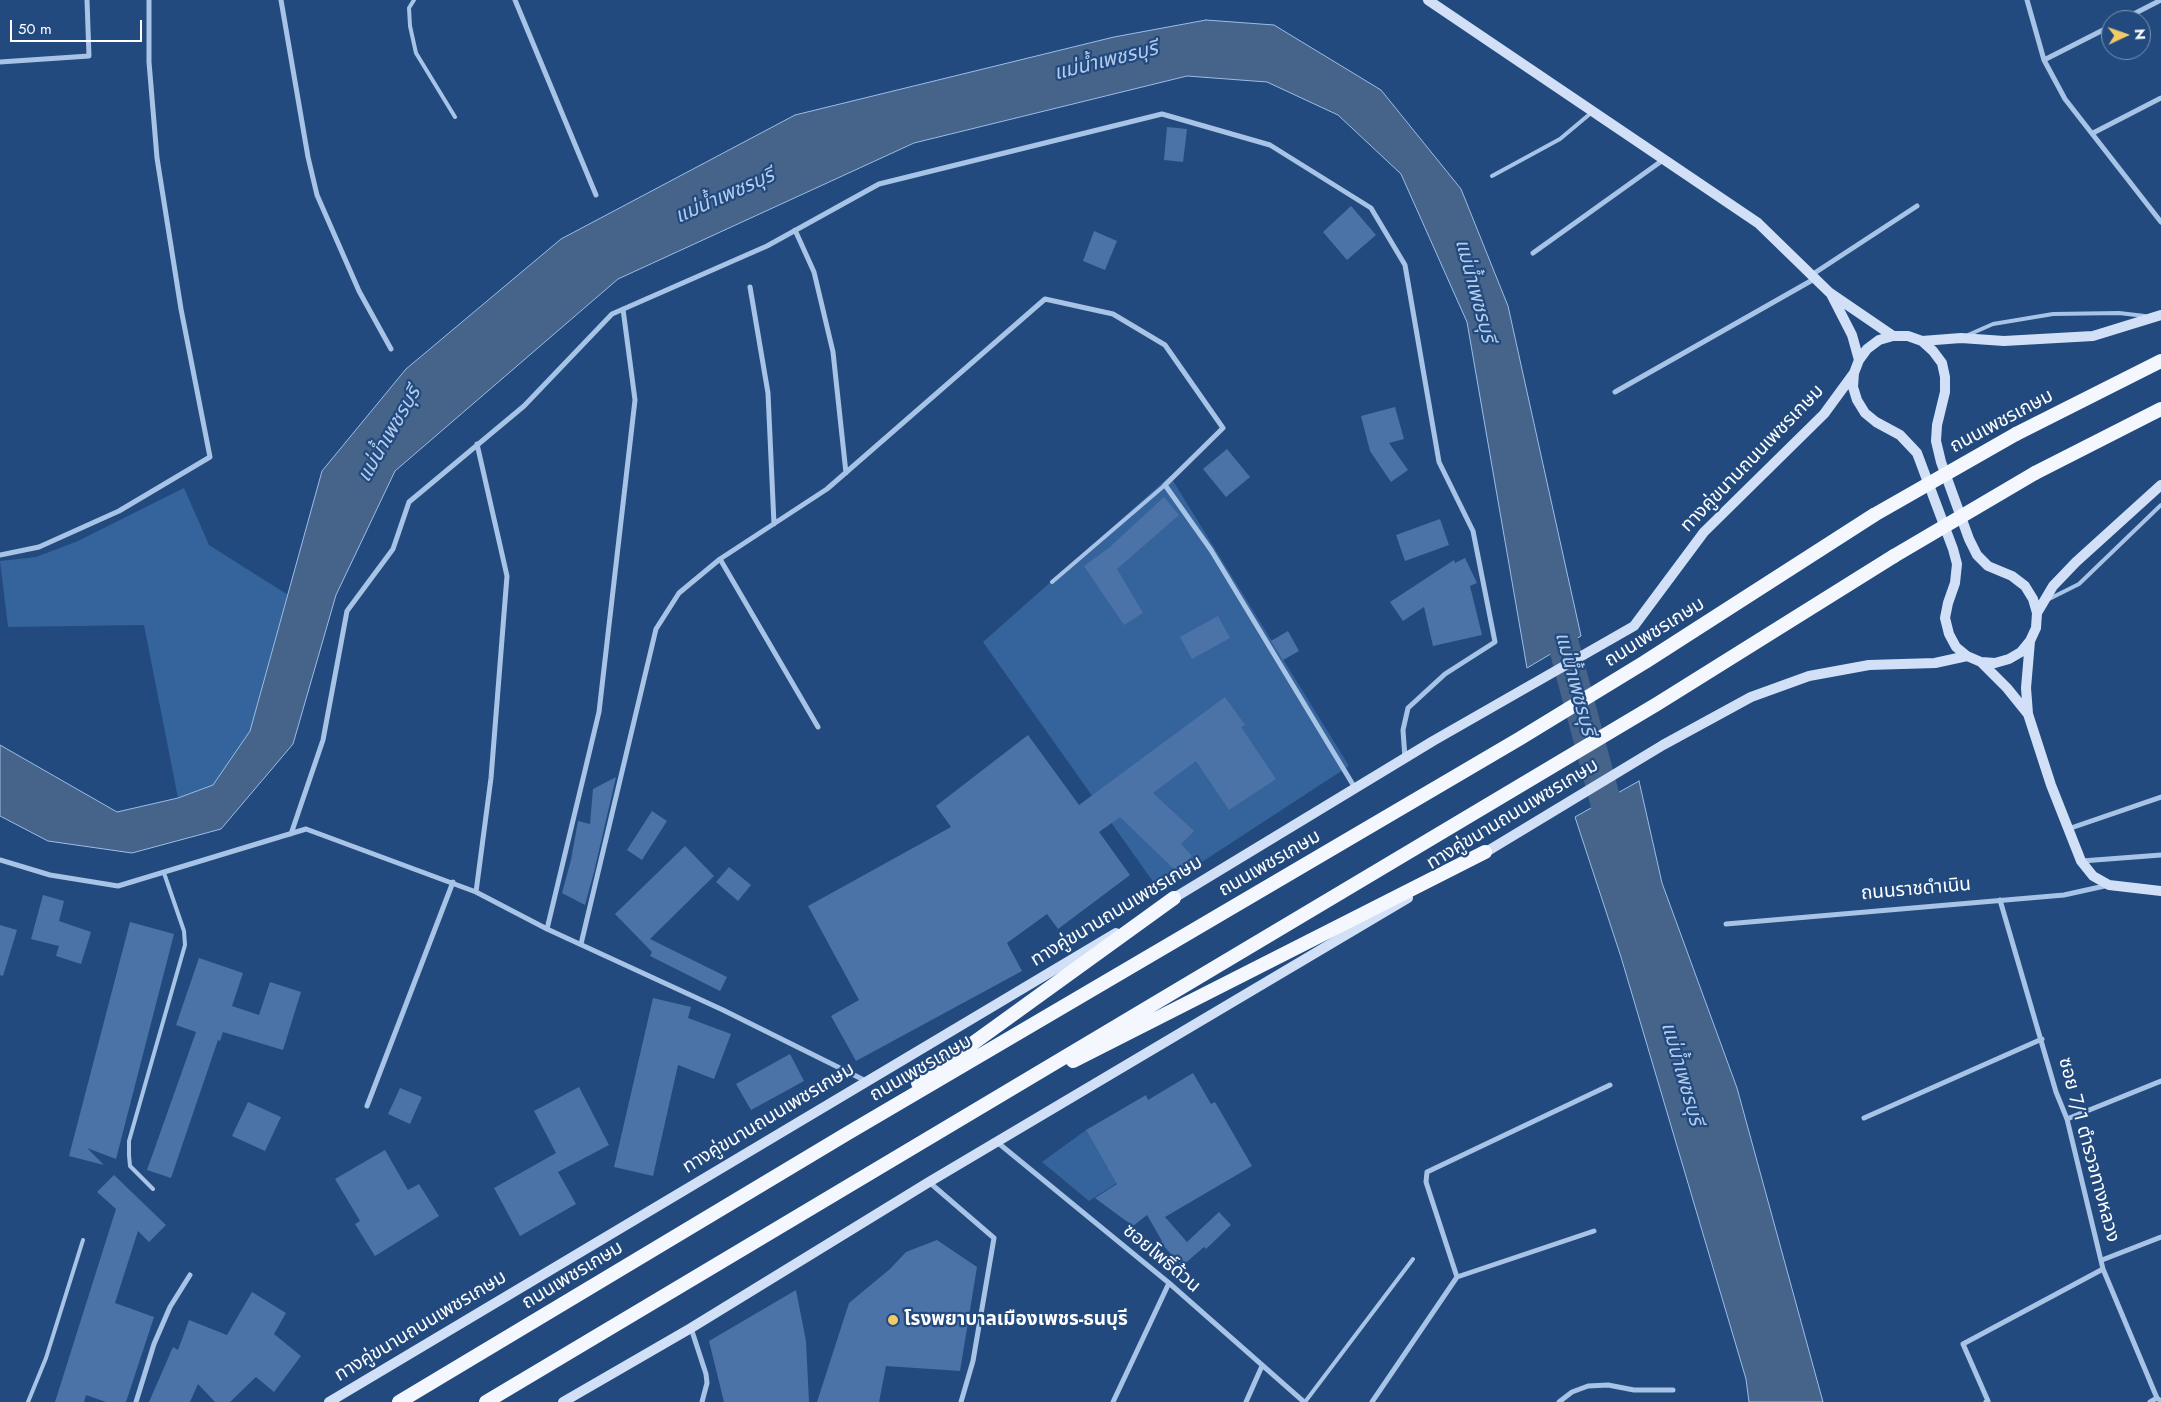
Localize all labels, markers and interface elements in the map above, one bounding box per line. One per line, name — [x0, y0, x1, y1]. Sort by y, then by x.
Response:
scale bar — [12, 10, 145, 42]
north arrow — [2101, 10, 2151, 60]
text: 50 m — [18, 18, 52, 40]
text: N — [2130, 28, 2150, 40]
water label: แม่น้ำเพชรบุรี — [1052, 38, 1160, 86]
water label: แม่น้ำเพชรบุรี — [672, 164, 778, 230]
water label: แม่น้ำเพชรบุรี — [1449, 237, 1499, 345]
street label: ทางคู่ขนานถนนเพชรเกษม — [1677, 380, 1829, 538]
water label: แม่น้ำเพชรบุรี — [353, 383, 427, 487]
street label: ถนนเพชรเกษม — [1946, 385, 2058, 459]
street label: ถนนเพชรเกษม — [1601, 593, 1709, 673]
water label: แม่น้ำเพชรบุรี — [1549, 630, 1599, 738]
street label: ทางคู่ขนานถนนเพชรเกษม — [1423, 755, 1603, 875]
street label: ถนนเพชรเกษม — [1215, 826, 1325, 902]
street label: ทางคู่ขนานถนนเพชรเกษม — [1027, 852, 1207, 972]
street label: ถนนราชดำเนิน — [1860, 874, 1972, 906]
water label: แม่น้ำเพชรบุรี — [1655, 1020, 1707, 1128]
street label: ถนนเพชรเกษม — [866, 1031, 976, 1107]
street label: ซอย 7/1 ตำรวจทางหลวง — [2052, 1055, 2124, 1245]
street label: ทางคู่ขนานถนนเพชรเกษม — [679, 1059, 859, 1179]
street label: ซอยโพธิ์ด้วน — [1117, 1220, 1205, 1298]
street label: ถนนเพชรเกษม — [518, 1237, 628, 1315]
street label: ทางคู่ขนานถนนเพชรเกษม — [331, 1267, 511, 1387]
place label: โรงพยาบาลเมืองเพชร-ธนบุรี — [904, 1309, 1128, 1331]
marker: โรงพยาบาลเมืองเพชร-ธนบุรี — [886, 1313, 900, 1327]

